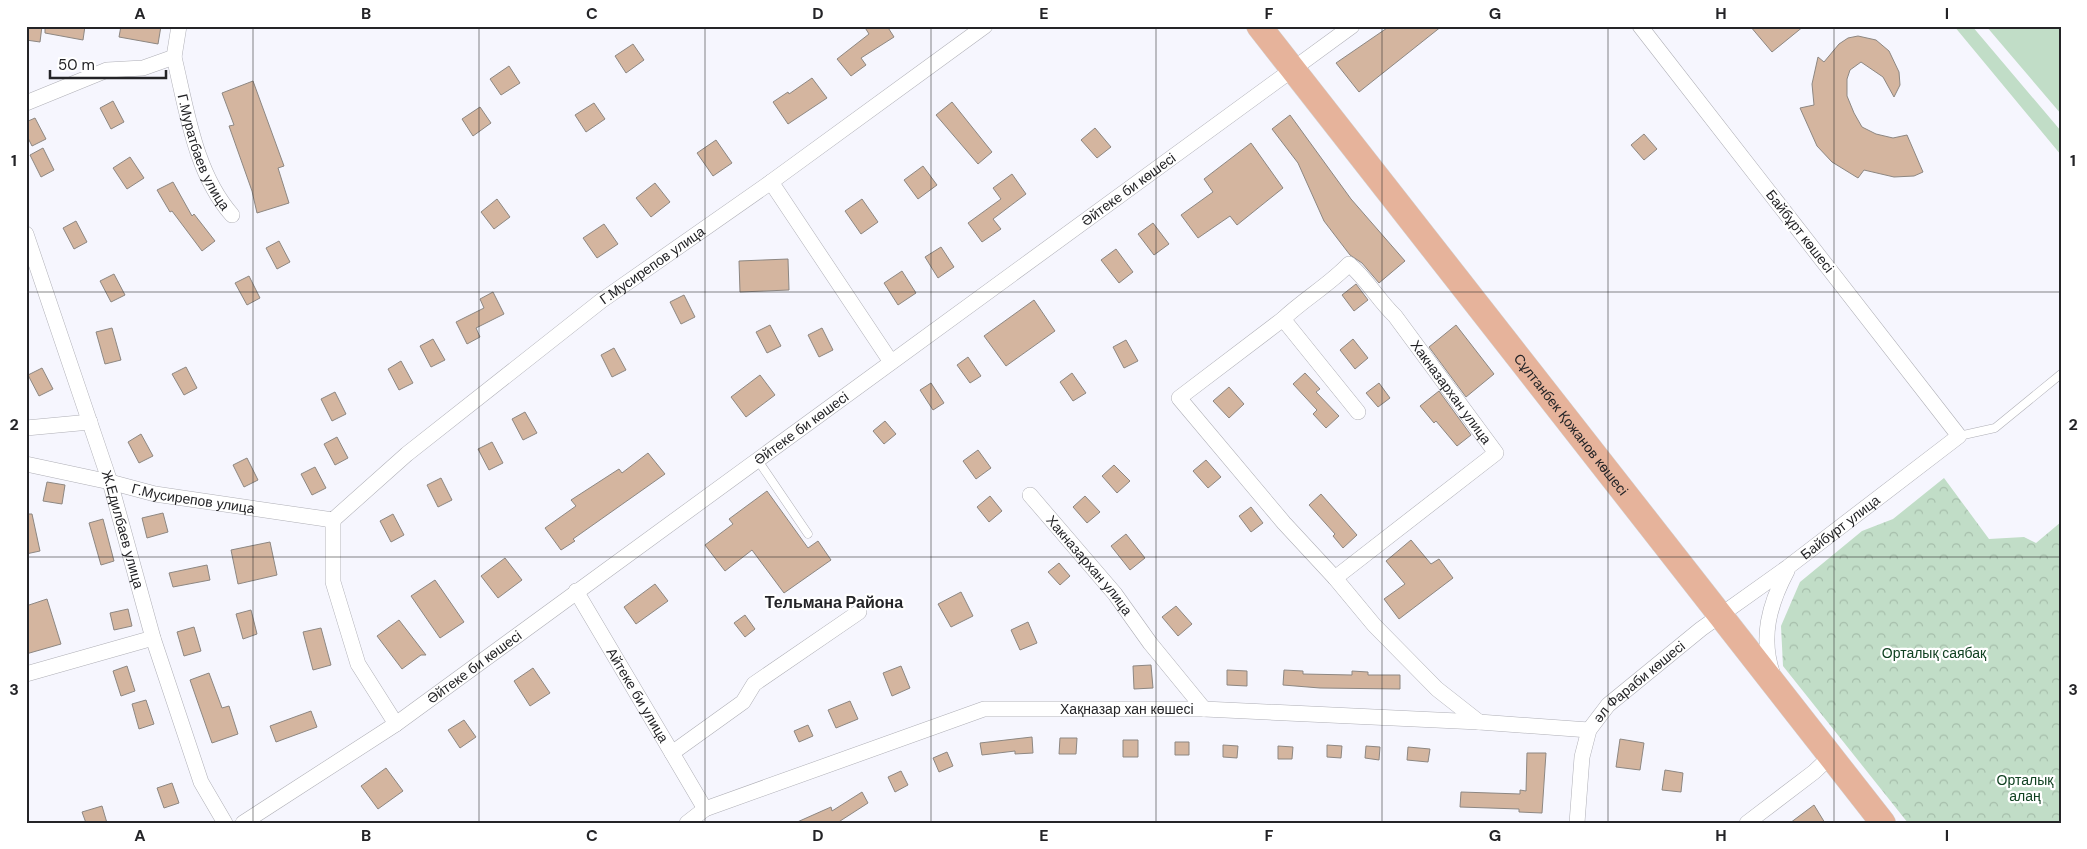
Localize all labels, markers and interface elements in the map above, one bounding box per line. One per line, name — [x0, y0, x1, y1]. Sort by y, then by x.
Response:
text: A — [134, 3, 146, 24]
text: B — [361, 3, 371, 24]
text: C — [586, 3, 598, 24]
text: D — [812, 3, 824, 24]
text: E — [1039, 3, 1049, 24]
text: F — [1265, 3, 1274, 24]
text: G — [1489, 3, 1501, 24]
text: H — [1715, 3, 1727, 24]
text: I — [1945, 3, 1949, 24]
scale bar — [50, 48, 166, 80]
text: 50 m — [58, 55, 95, 75]
street label: Г.Муратбаев улица — [174, 92, 234, 214]
street label: Әйтеке би көшесі — [1077, 149, 1179, 230]
text: 1 — [11, 150, 17, 171]
text: 1 — [2070, 150, 2076, 171]
street label: Байбұрт көшесі — [1762, 186, 1838, 276]
street label: Г.Мусирепов улица — [596, 222, 708, 308]
street label: Хакназархан улица — [1407, 336, 1496, 448]
street label: Сұлтанбек Қожанов көшесі — [1510, 350, 1632, 499]
street label: Әйтеке би көшесі — [750, 388, 852, 469]
text: 2 — [9, 414, 19, 435]
text: 2 — [2068, 414, 2078, 435]
street label: Ж.Едилбаев улица — [98, 468, 148, 591]
street label: Г.Мусирепов улица — [130, 479, 256, 518]
street label: Байбурт улица — [1797, 491, 1884, 563]
street label: Хакназархан улица — [1042, 511, 1136, 619]
district label: Тельмана Района — [765, 592, 903, 613]
street label: Әйтеке би көшесі — [423, 626, 525, 708]
street label: әл Фараби көшесі — [1589, 637, 1689, 726]
street label: Айтеке би улица — [603, 644, 673, 746]
park label: Орталық саябақ — [1882, 644, 1987, 662]
text: 3 — [9, 679, 19, 700]
text: 3 — [2068, 679, 2078, 700]
street label: Хақназар хан көшесі — [1060, 700, 1194, 718]
park label: Орталық алаң — [1997, 771, 2054, 805]
text: A — [134, 825, 146, 846]
text: B — [361, 825, 371, 846]
text: C — [586, 825, 598, 846]
text: D — [812, 825, 824, 846]
text: E — [1039, 825, 1049, 846]
text: F — [1265, 825, 1274, 846]
text: G — [1489, 825, 1501, 846]
text: H — [1715, 825, 1727, 846]
text: I — [1945, 825, 1949, 846]

